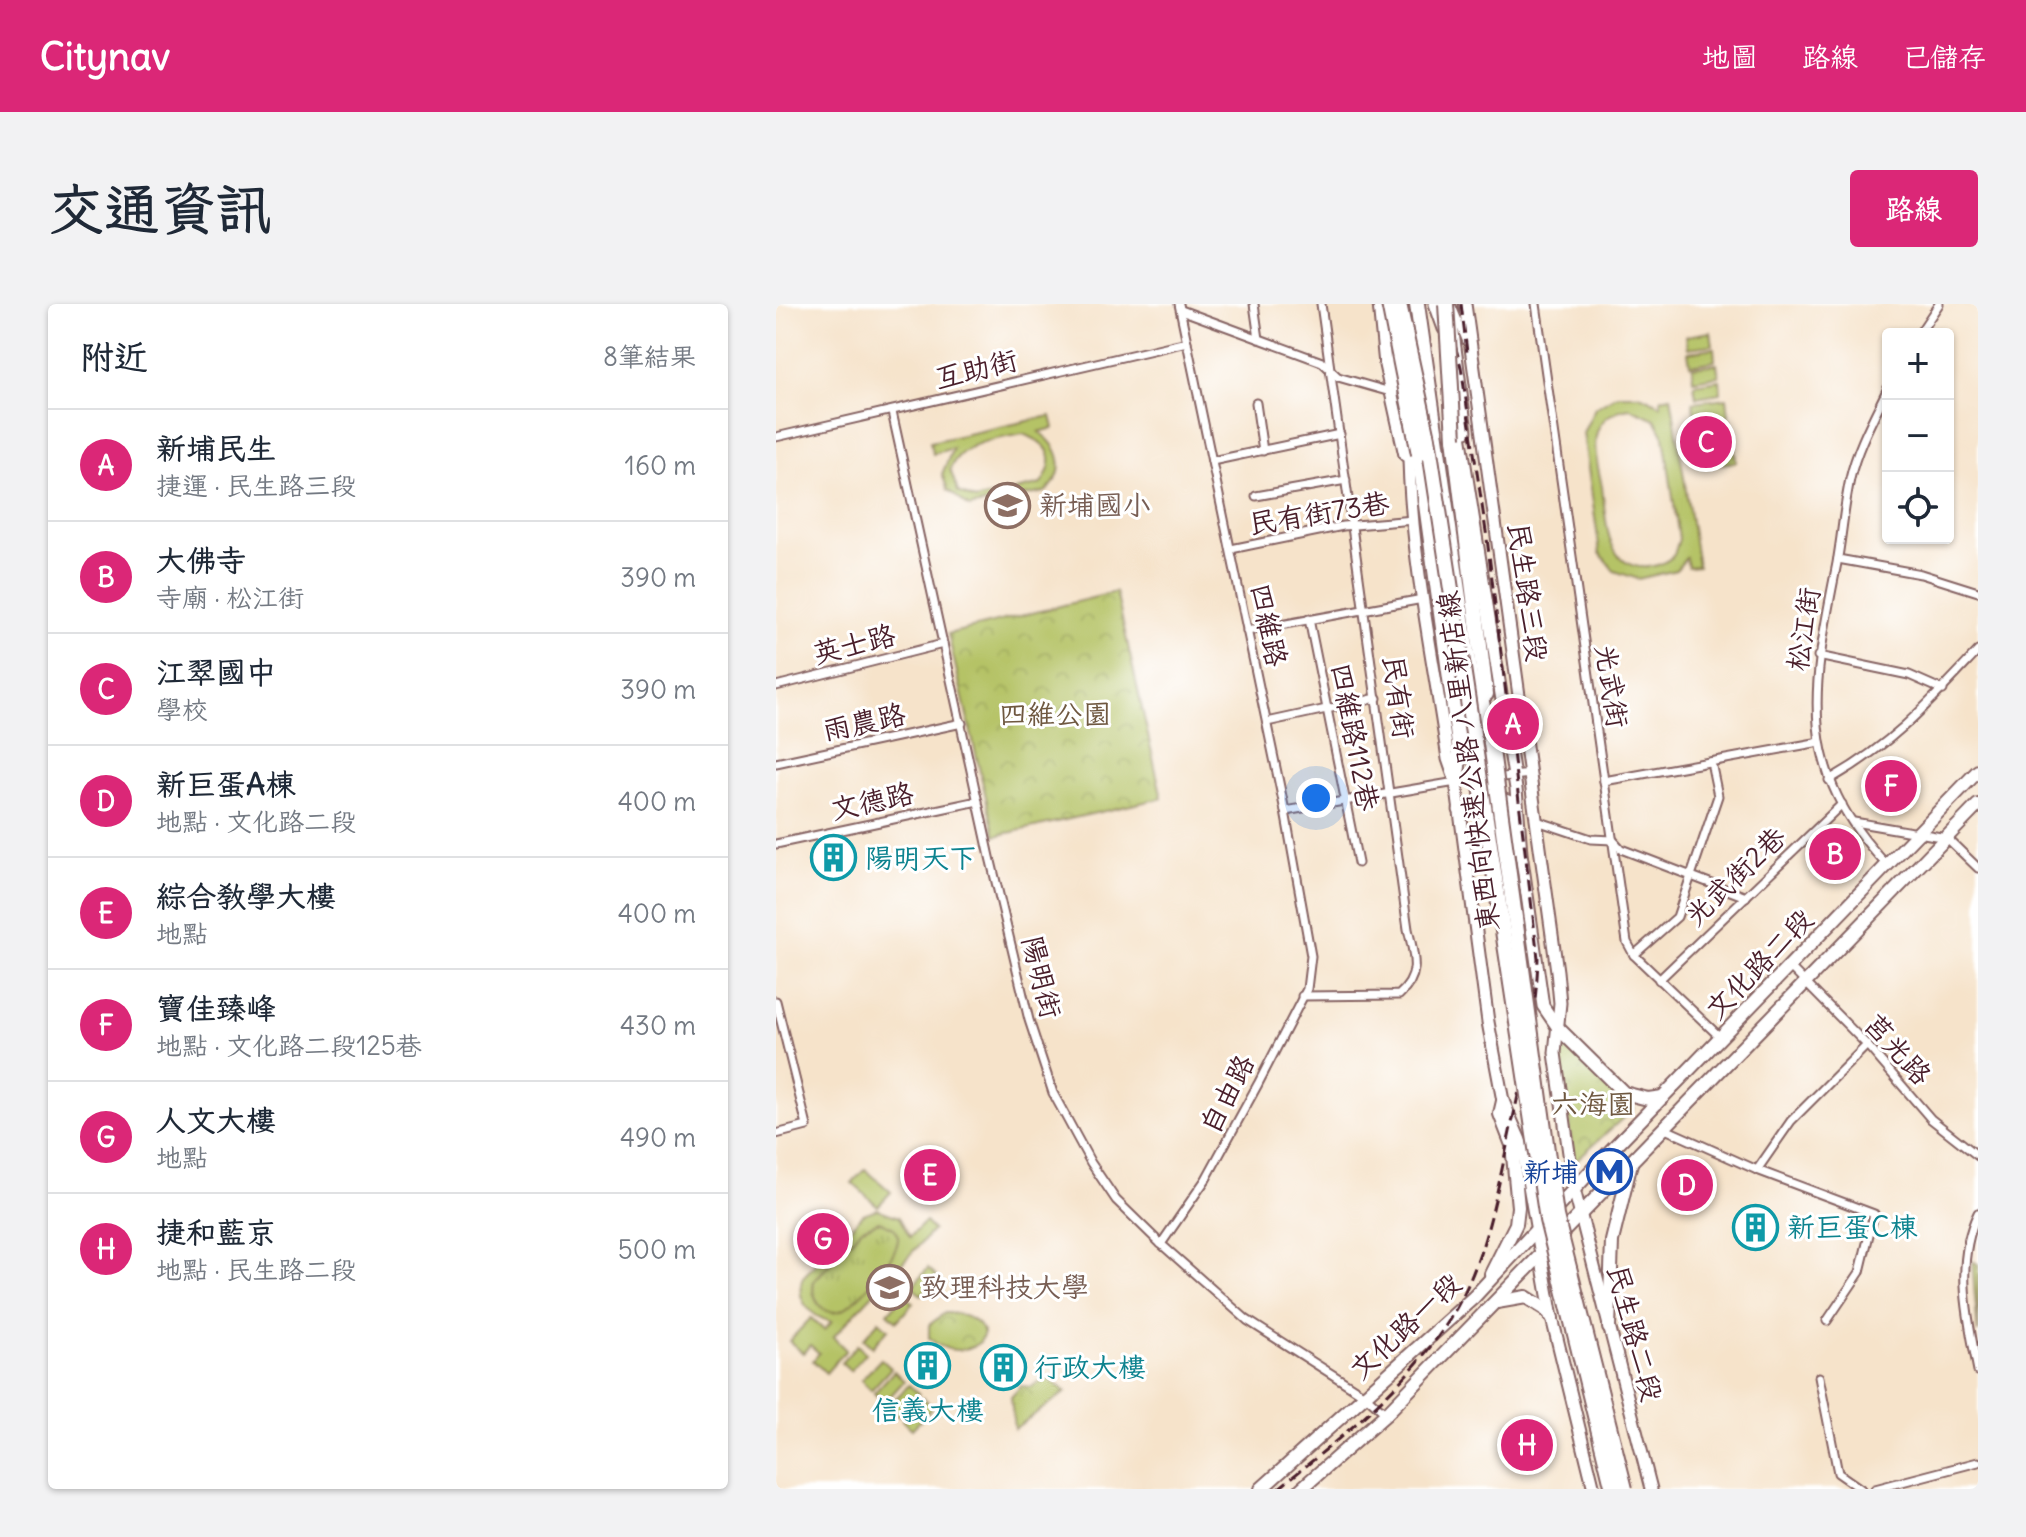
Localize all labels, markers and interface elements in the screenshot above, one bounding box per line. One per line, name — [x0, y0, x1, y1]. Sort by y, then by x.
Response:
text: Citynav — [40, 33, 170, 80]
text: 地圖 — [1702, 39, 1758, 75]
text: 路線 — [1802, 39, 1858, 75]
text: 已儲存 — [1902, 39, 1986, 75]
button: 路線 — [1850, 170, 1978, 247]
text: 交通資訊 — [48, 174, 272, 244]
map controls — [1882, 328, 1954, 544]
button: + — [1882, 328, 1954, 400]
text: 附近 — [80, 335, 148, 378]
text: 8筆結果 — [603, 340, 696, 373]
street label: 互助街 — [931, 341, 1021, 397]
button: − — [1882, 400, 1954, 472]
pin: C — [1680, 412, 1732, 472]
text: 新埔民生 — [156, 429, 276, 467]
text: A — [98, 449, 114, 482]
text: 160 m — [625, 449, 696, 482]
text: 捷運 · 民生路三段 — [156, 469, 356, 502]
button: locate — [1882, 472, 1954, 544]
school or university icon: 新埔國小 — [984, 481, 1032, 529]
street label: 民有街73巷 — [1246, 484, 1393, 542]
place label: 新埔國小 — [1039, 487, 1151, 523]
street label: 民生路三段 — [1500, 520, 1556, 664]
text: 大佛寺 — [156, 541, 246, 579]
text: B — [97, 561, 115, 594]
text: 390 m — [620, 561, 696, 594]
street label: 四維路 — [1243, 580, 1295, 670]
text: 寺廟 · 松江街 — [156, 581, 304, 614]
street label: 松江街 — [1779, 585, 1827, 673]
street label: 東西向快速公路 八里新店線 — [1429, 589, 1507, 933]
street label: 英士路 — [809, 616, 899, 672]
street label: 光武街 — [1588, 642, 1636, 730]
text: 江翠國中 — [156, 653, 276, 691]
street label: 民有街 — [1375, 653, 1423, 741]
street label: 四維路112巷 — [1323, 660, 1387, 815]
text: C — [97, 673, 115, 706]
text: 390 m — [620, 673, 696, 706]
text: 學校 — [156, 693, 208, 726]
pin: A — [1487, 694, 1539, 754]
street label: 雨農路 — [819, 696, 909, 748]
park label: 四維公園 — [999, 696, 1111, 732]
pin: F — [1865, 756, 1917, 816]
text: 新巨蛋A棟 — [156, 765, 295, 803]
street label: 文德路 — [827, 775, 917, 827]
your location — [1296, 778, 1336, 818]
text: D — [97, 785, 115, 818]
text: 400 m — [618, 785, 696, 818]
text: 地點 · 文化路二段 — [156, 805, 356, 838]
street label: 光武街2巷 — [1677, 818, 1794, 933]
pin: B — [1809, 824, 1861, 884]
building icon: 陽明天下 — [810, 834, 858, 882]
place label: 陽明天下 — [865, 840, 977, 876]
text: 綜合教學大樓 — [156, 877, 336, 915]
text: E — [98, 897, 114, 930]
text: 400 m — [618, 897, 696, 930]
street label: 文化路二段 — [1697, 901, 1821, 1027]
text: 地點 — [156, 917, 208, 950]
street label: 陽明街 — [1014, 932, 1070, 1022]
text: 寶佳臻峰 — [156, 989, 276, 1027]
street label: 莒光路 — [1857, 1006, 1939, 1092]
text: F — [99, 1009, 113, 1042]
text: 430 m — [620, 1009, 696, 1042]
text: 地點 · 文化路二段125巷 — [156, 1029, 422, 1062]
street label: 自由路 — [1192, 1048, 1262, 1140]
park label: 六海園 — [1551, 1086, 1635, 1122]
text: 人文大樓 — [156, 1101, 276, 1139]
text: G — [97, 1121, 115, 1154]
text: 490 m — [620, 1121, 696, 1154]
text: 地點 — [156, 1141, 208, 1174]
pin: E — [904, 1145, 956, 1205]
metro station icon: 新埔 — [1586, 1148, 1634, 1196]
place label: 新埔 — [1523, 1154, 1579, 1190]
pin: D — [1661, 1155, 1713, 1215]
building icon: 新巨蛋C棟 — [1732, 1203, 1780, 1251]
pin: G — [797, 1209, 849, 1269]
place label: 新巨蛋C棟 — [1787, 1209, 1917, 1245]
text: 捷和藍京 — [156, 1213, 276, 1251]
text: H — [97, 1233, 115, 1266]
text: 500 m — [618, 1233, 696, 1266]
text: 地點 · 民生路二段 — [156, 1253, 356, 1286]
street label: 民生路二段 — [1599, 1261, 1671, 1405]
school or university icon: 致理科技大學 — [866, 1263, 914, 1311]
street label: 文化路一段 — [1342, 1265, 1468, 1387]
place label: 致理科技大學 — [921, 1269, 1089, 1305]
building icon: 信義大樓 — [904, 1341, 952, 1389]
building icon: 行政大樓 — [979, 1343, 1027, 1391]
place label: 行政大樓 — [1034, 1349, 1146, 1385]
place label: 信義大樓 — [872, 1392, 984, 1428]
pin: H — [1501, 1415, 1553, 1475]

